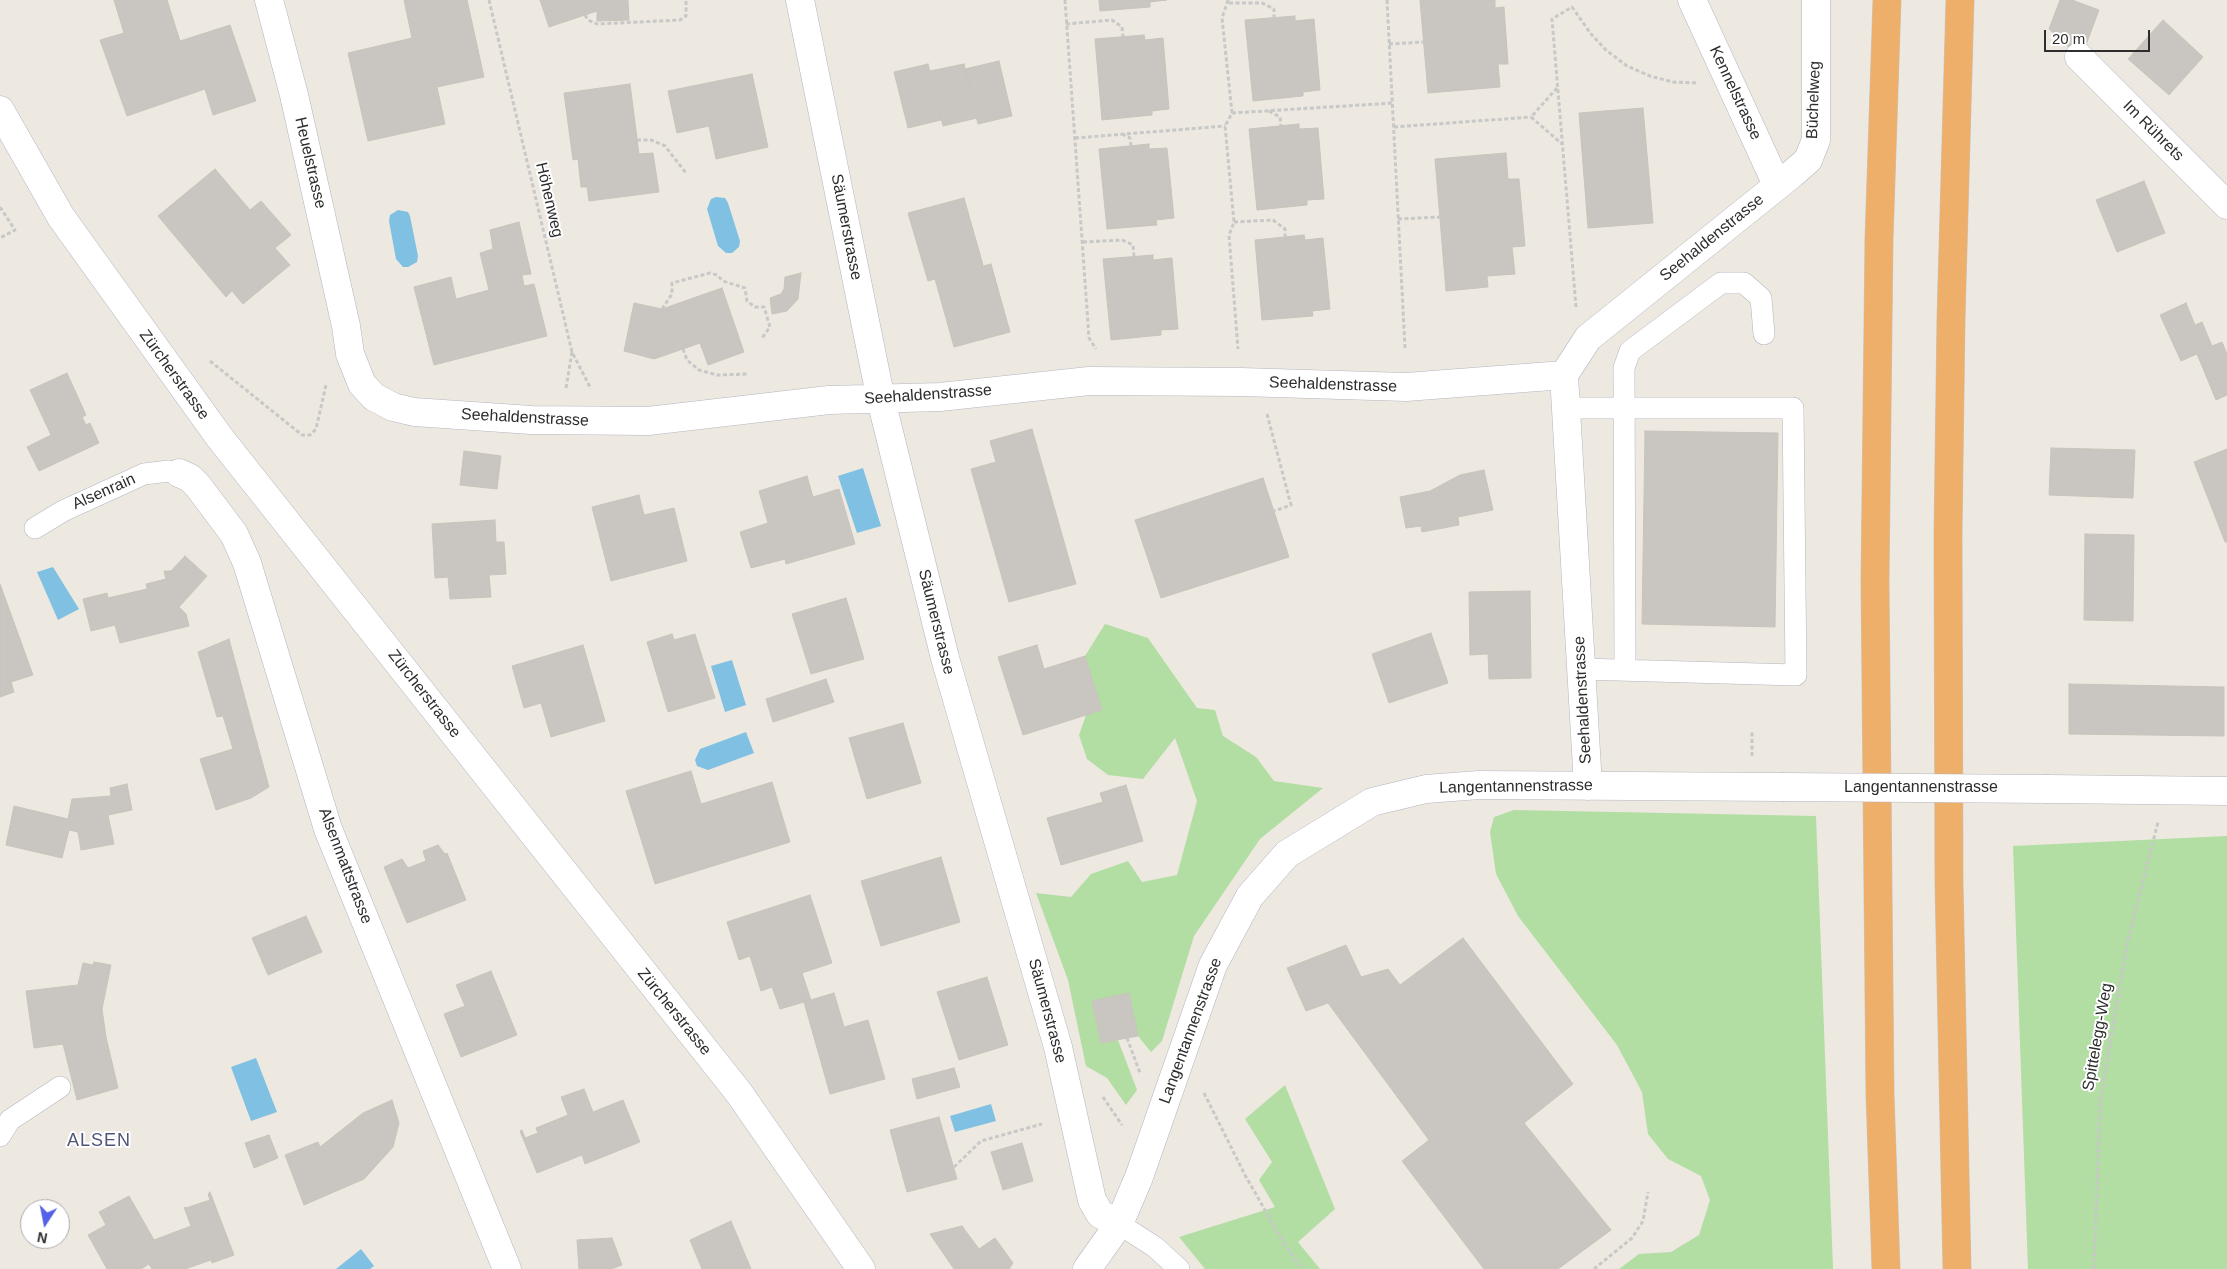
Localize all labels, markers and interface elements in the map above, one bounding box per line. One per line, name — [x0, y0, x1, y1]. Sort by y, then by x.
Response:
scale bar — [2047, 20, 2153, 52]
text: 20 m — [2052, 30, 2085, 47]
street label: Kennelstrasse — [1705, 43, 1765, 143]
street label: Büchelweg — [1803, 61, 1825, 139]
street label: Im Rührets — [2119, 97, 2187, 165]
street label: Heuelstrasse — [290, 115, 330, 211]
street label: Höhenweg — [531, 161, 567, 239]
street label: Säumerstrasse — [826, 172, 866, 282]
street label: Seehaldenstrasse — [1656, 190, 1768, 286]
street label: Zürcherstrasse — [135, 326, 213, 424]
street label: Seehaldenstrasse — [1269, 373, 1397, 397]
street label: Seehaldenstrasse — [863, 381, 993, 409]
street label: Seehaldenstrasse — [461, 405, 589, 431]
street label: Alsenrain — [70, 470, 138, 514]
street label: Säumerstrasse — [914, 567, 958, 677]
street label: Seehaldenstrasse — [1570, 636, 1596, 764]
street label: Zürcherstrasse — [384, 646, 464, 742]
street label: Langentannenstrasse — [1439, 776, 1593, 798]
street label: Langentannenstrasse — [1844, 778, 1998, 798]
street label: Alsenmattstrasse — [314, 805, 376, 927]
street label: Langentannenstrasse — [1156, 955, 1226, 1107]
street label: Säumerstrasse — [1024, 957, 1070, 1065]
street label: Zürcherstrasse — [633, 964, 715, 1060]
street label: Spittelegg-Weg — [2079, 982, 2117, 1092]
district label: ALSEN — [66, 1130, 132, 1152]
north arrow — [20, 1199, 70, 1249]
text: N — [36, 1229, 49, 1247]

